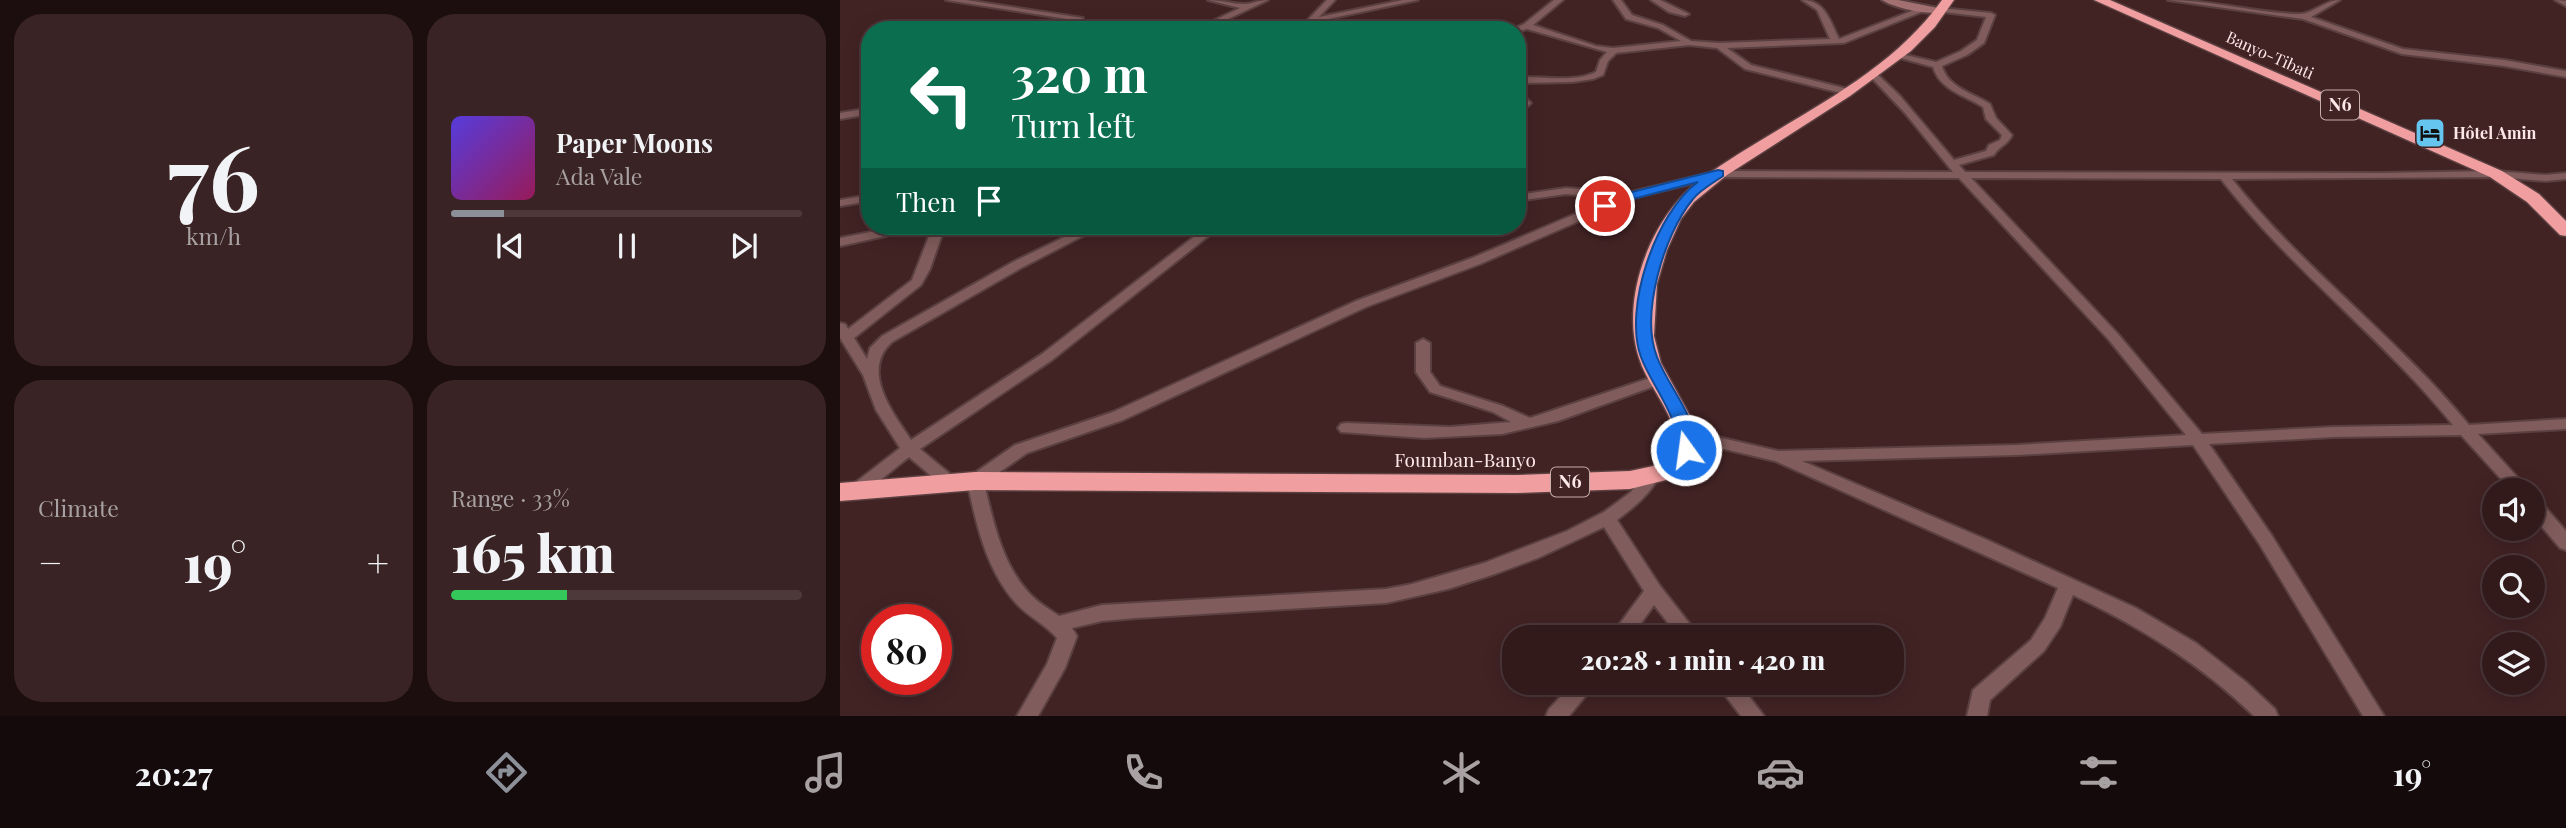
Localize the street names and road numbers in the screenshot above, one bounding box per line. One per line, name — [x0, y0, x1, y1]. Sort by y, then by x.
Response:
street label: Banyo-Tibati — [2223, 26, 2318, 83]
road number: N6 — [2321, 90, 2359, 120]
street label: Foumban-Banyo — [1394, 446, 1536, 472]
road number: N6 — [1551, 468, 1589, 496]

